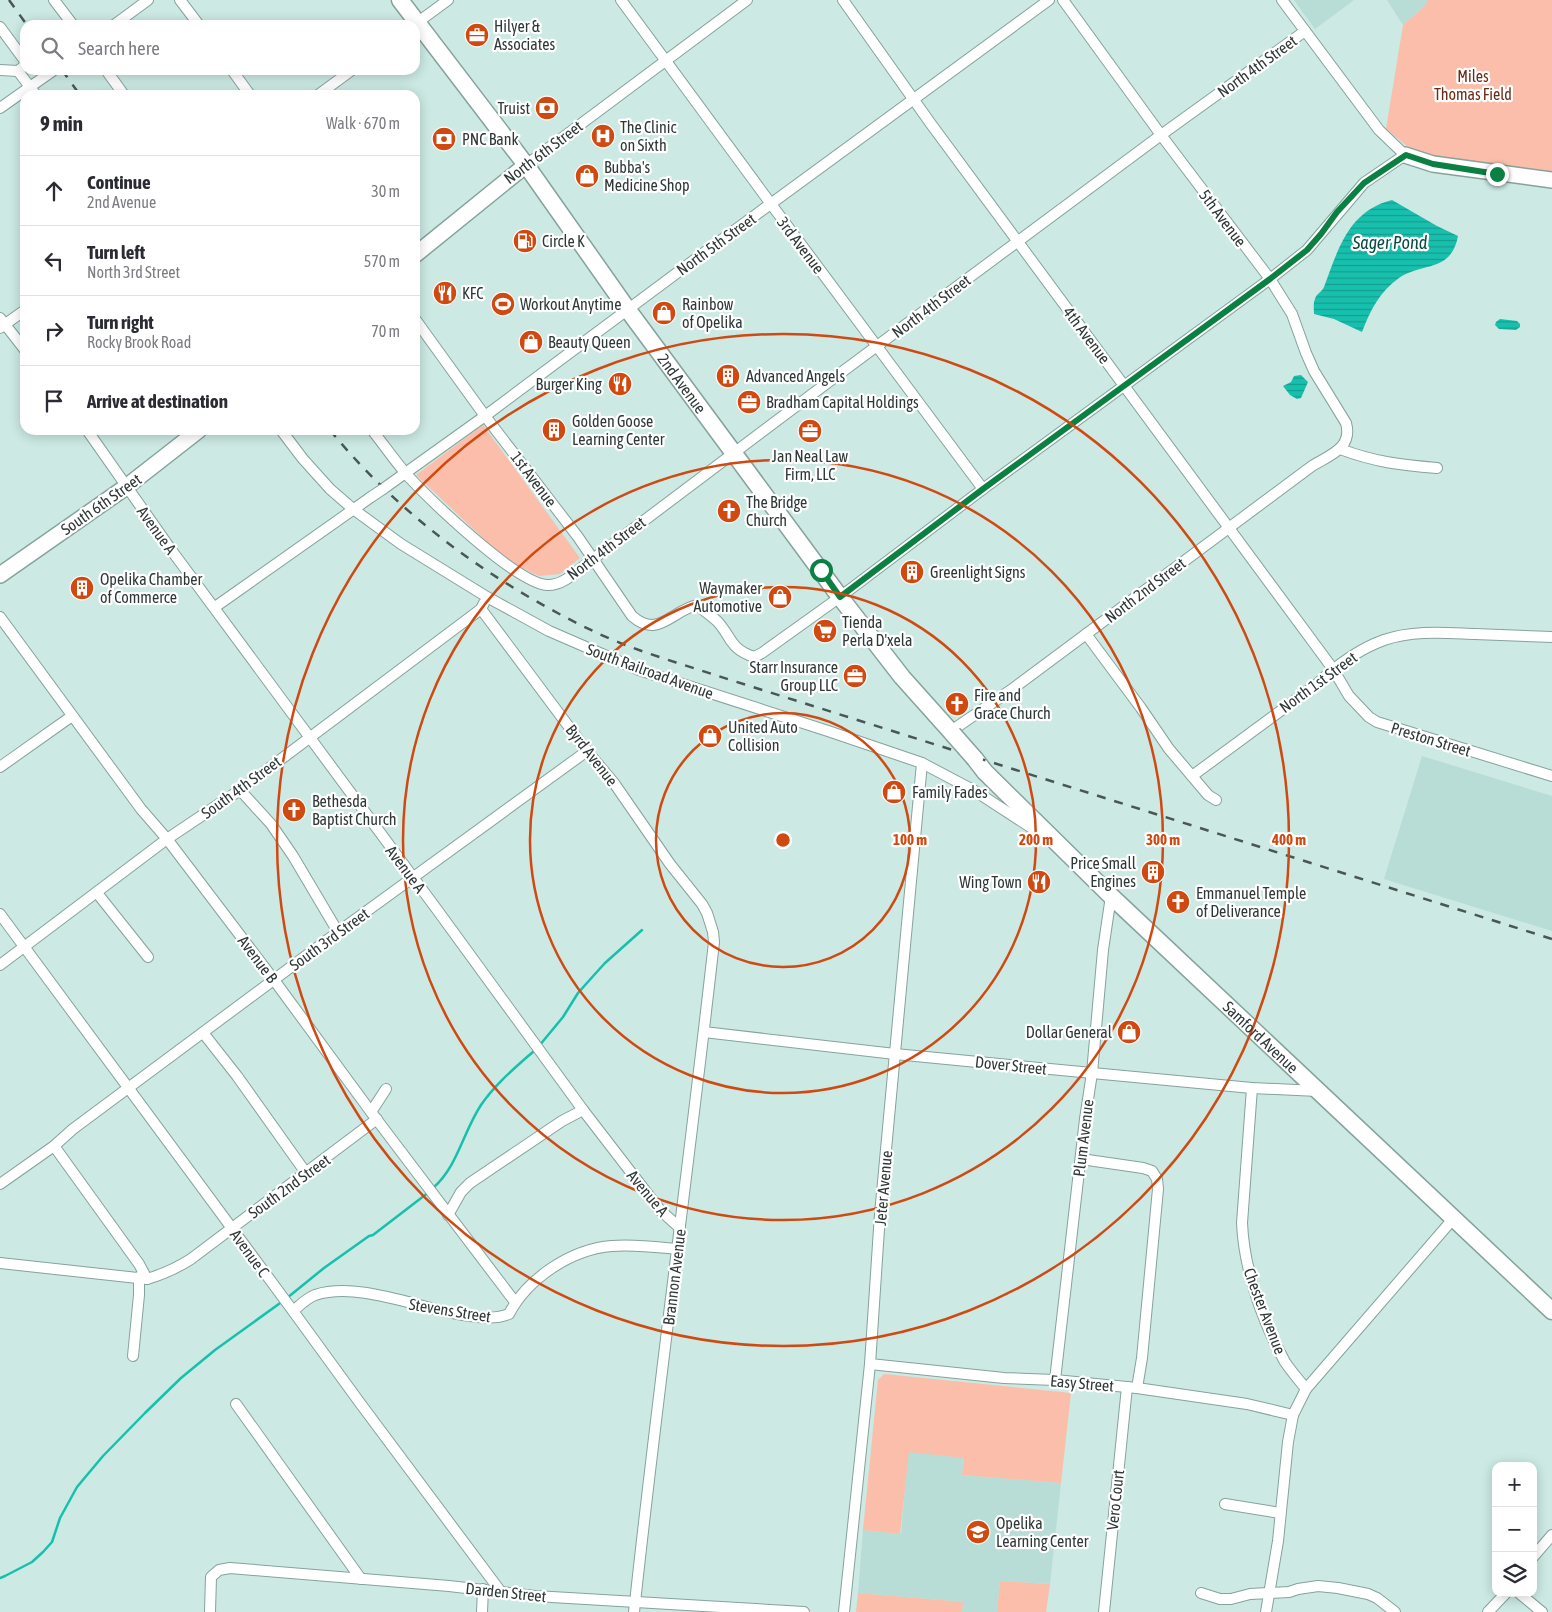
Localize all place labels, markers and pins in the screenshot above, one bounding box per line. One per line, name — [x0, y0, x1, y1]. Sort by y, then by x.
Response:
place label: Hilyer & Associates — [494, 17, 555, 53]
office icon: Hilyer & Associates — [464, 22, 490, 48]
bank icon: Truist — [534, 95, 560, 121]
place label: Truist — [498, 99, 530, 117]
place label: The Clinic on Sixth — [620, 118, 676, 154]
hospital icon: The Clinic on Sixth — [590, 123, 616, 149]
bank icon: PNC Bank — [431, 126, 457, 152]
place label: PNC Bank — [462, 130, 519, 148]
place label: Bubba's Medicine Shop — [604, 158, 690, 195]
shop icon: Bubba's Medicine Shop — [574, 163, 600, 189]
fuel station icon: Circle K — [512, 228, 538, 254]
place label: Circle K — [542, 232, 585, 250]
restaurant icon: KFC — [432, 280, 458, 306]
place label: KFC — [462, 284, 484, 302]
sports icon: Workout Anytime — [490, 291, 516, 317]
place label: Workout Anytime — [520, 295, 621, 314]
place label: Rainbow of Opelika — [682, 295, 743, 332]
shop icon: Rainbow of Opelika — [651, 300, 677, 326]
shop icon: Beauty Queen — [518, 329, 544, 355]
place label: Beauty Queen — [548, 333, 631, 352]
building icon: Advanced Angels — [715, 363, 741, 389]
place label: Advanced Angels — [746, 367, 846, 386]
restaurant icon: Burger King — [607, 371, 633, 397]
place label: Burger King — [536, 375, 602, 394]
office icon: Bradham Capital Holdings — [736, 389, 762, 415]
place label: Bradham Capital Holdings — [766, 393, 919, 412]
place label: Golden Goose Learning Center — [572, 412, 665, 449]
building icon: Golden Goose Learning Center — [541, 417, 567, 443]
office icon: Jan Neal Law Firm, LLC — [797, 418, 823, 444]
place label: Jan Neal Law Firm, LLC — [772, 447, 849, 483]
place label: The Bridge Church — [746, 493, 807, 529]
church icon: The Bridge Church — [716, 498, 742, 524]
building icon: Greenlight Signs — [899, 559, 925, 585]
place label: Greenlight Signs — [930, 563, 1026, 582]
place label: Opelika Chamber of Commerce — [100, 570, 203, 606]
building icon: Opelika Chamber of Commerce — [69, 575, 95, 601]
place label: Waymaker Automotive — [693, 579, 762, 615]
shop icon: Waymaker Automotive — [767, 584, 793, 610]
place label: Tienda Perla D'xela — [842, 613, 912, 649]
supermarket icon: Tienda Perla D'xela — [812, 618, 838, 644]
place label: Starr Insurance Group LLC — [750, 658, 838, 695]
office icon: Starr Insurance Group LLC — [842, 663, 868, 689]
place label: Fire and Grace Church — [974, 686, 1051, 722]
church icon: Fire and Grace Church — [944, 691, 970, 717]
place label: United Auto Collision — [728, 718, 798, 754]
shop icon: United Auto Collision — [697, 723, 723, 749]
shop icon: Family Fades — [881, 779, 907, 805]
place label: Family Fades — [912, 783, 988, 802]
place label: Bethesda Baptist Church — [312, 792, 396, 829]
church icon: Bethesda Baptist Church — [281, 797, 307, 823]
centre of rings — [774, 831, 792, 849]
place label: Price Small Engines — [1070, 854, 1137, 891]
building icon: Price Small Engines — [1140, 859, 1166, 885]
restaurant icon: Wing Town — [1026, 869, 1052, 895]
place label: Wing Town — [959, 873, 1022, 892]
place label: Emmanuel Temple of Deliverance — [1196, 884, 1306, 920]
church icon: Emmanuel Temple of Deliverance — [1165, 889, 1191, 915]
shop icon: Dollar General — [1116, 1019, 1142, 1045]
place label: Dollar General — [1026, 1023, 1113, 1041]
place label: Opelika Learning Center — [996, 1514, 1089, 1551]
school or university icon: Opelika Learning Center — [965, 1519, 991, 1545]

